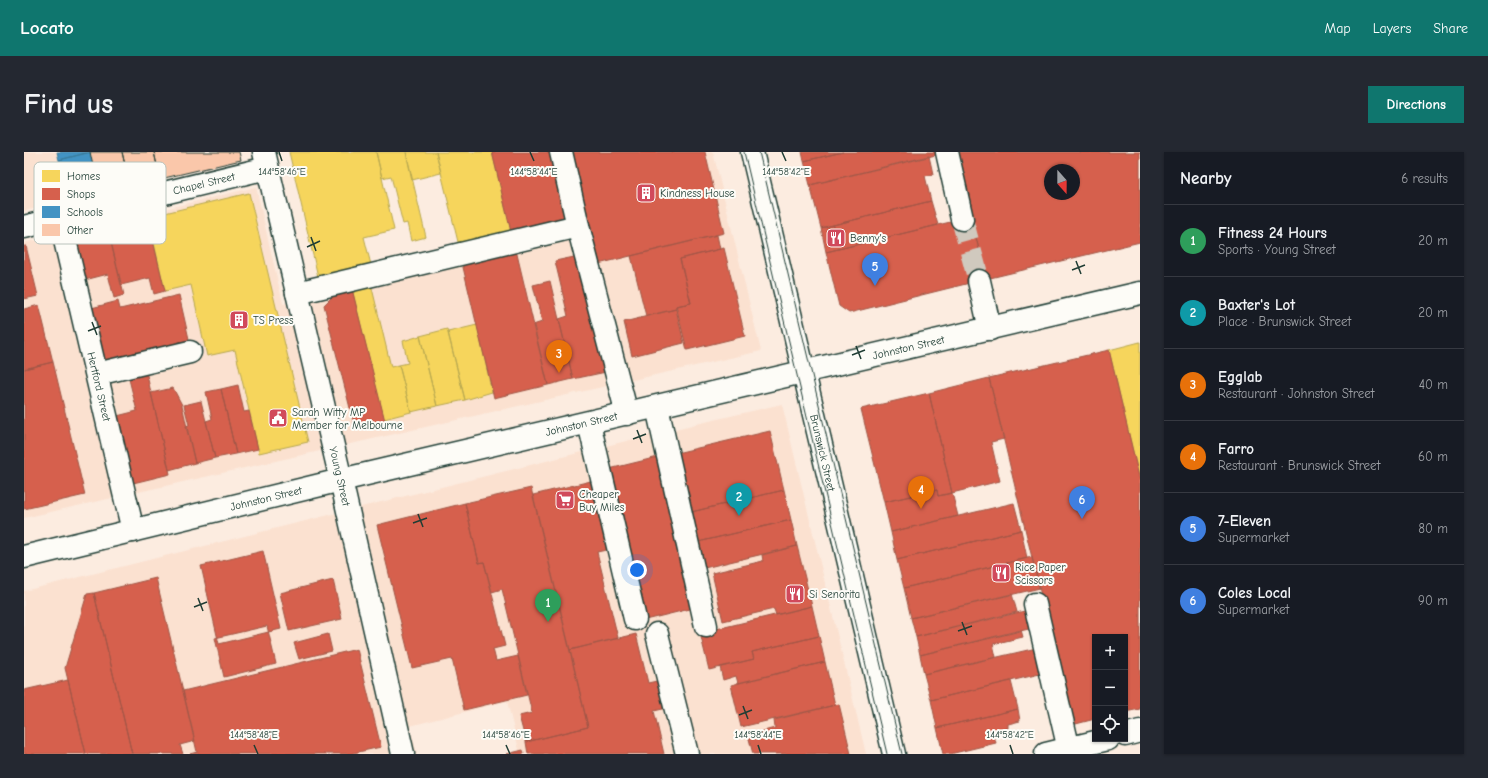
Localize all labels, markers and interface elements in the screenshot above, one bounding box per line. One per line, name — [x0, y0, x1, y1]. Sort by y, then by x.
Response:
text: Locato — [20, 17, 74, 39]
text: Map — [1324, 20, 1351, 37]
text: Layers — [1373, 20, 1411, 37]
text: Share — [1433, 20, 1468, 37]
button: Directions — [1368, 86, 1464, 123]
text: Find us — [24, 88, 113, 120]
legend — [34, 162, 166, 244]
north arrow — [1044, 164, 1080, 200]
text: 144°58'46"E — [258, 166, 306, 178]
text: 144°58'44"E — [510, 166, 558, 178]
text: 144°58'42"E — [762, 166, 810, 178]
text: Nearby — [1180, 169, 1231, 188]
text: Homes — [67, 170, 100, 183]
street label: Chapel Street — [172, 170, 237, 198]
text: 6 results — [1401, 171, 1448, 186]
building icon: Kindness House — [635, 182, 657, 204]
place label: Kindness House — [660, 187, 735, 200]
text: Shops — [67, 188, 96, 201]
text: Schools — [67, 206, 103, 219]
text: Other — [67, 224, 94, 237]
text: Fitness 24 Hours — [1218, 224, 1327, 242]
restaurant icon: Benny's — [825, 227, 847, 249]
place label: Benny's — [850, 232, 887, 245]
text: 1 — [1190, 233, 1196, 248]
text: 20 m — [1418, 233, 1448, 248]
text: Sports · Young Street — [1218, 242, 1336, 257]
pin: 5 — [862, 253, 888, 286]
text: Baxter's Lot — [1218, 296, 1295, 314]
text: 2 — [1190, 305, 1196, 320]
text: 20 m — [1418, 305, 1448, 320]
building icon: TS Press — [228, 309, 250, 331]
place label: TS Press — [253, 314, 294, 327]
text: Place · Brunswick Street — [1218, 314, 1351, 329]
street label: Johnston Street — [871, 333, 947, 362]
pin: 3 — [546, 340, 572, 373]
street label: Hertford Street — [84, 351, 113, 423]
text: Egglab — [1218, 368, 1262, 386]
text: 3 — [1190, 377, 1196, 392]
text: 40 m — [1419, 377, 1448, 392]
text: Restaurant · Johnston Street — [1218, 386, 1374, 401]
place label: Sarah Witty MP Member for Melbourne — [292, 406, 403, 432]
public building icon: Sarah Witty MP Member for Melbourne — [267, 407, 289, 429]
street label: Johnston Street — [544, 409, 619, 439]
street label: Brunswick Street — [807, 413, 838, 493]
text: Farro — [1218, 440, 1254, 458]
street label: Young Street — [326, 445, 353, 508]
text: 4 — [1190, 449, 1196, 464]
text: 60 m — [1418, 449, 1448, 464]
text: Restaurant · Brunswick Street — [1218, 458, 1380, 473]
pin: 4 — [908, 476, 934, 509]
pin: 2 — [726, 483, 752, 516]
street label: Johnston Street — [229, 484, 304, 514]
pin: 6 — [1069, 486, 1095, 519]
place label: Cheaper Buy Miles — [579, 488, 625, 514]
supermarket icon: Cheaper Buy Miles — [554, 489, 576, 511]
text: 7-Eleven — [1218, 512, 1271, 530]
text: 5 — [1190, 521, 1196, 536]
text: 80 m — [1418, 521, 1448, 536]
text: Supermarket — [1218, 530, 1289, 545]
your location — [627, 560, 647, 580]
place label: Rice Paper Scissors — [1015, 561, 1066, 587]
restaurant icon: Rice Paper Scissors — [990, 562, 1012, 584]
restaurant icon: Si Senorita — [784, 583, 806, 605]
text: Coles Local — [1218, 584, 1291, 602]
place label: Si Senorita — [809, 588, 860, 601]
pin: 1 — [535, 589, 561, 622]
text: 6 — [1190, 593, 1196, 608]
text: 90 m — [1418, 593, 1448, 608]
text: Supermarket — [1218, 602, 1289, 617]
map controls — [1092, 634, 1128, 742]
button: + — [1092, 634, 1128, 670]
button: − — [1092, 670, 1128, 706]
button: locate — [1092, 706, 1128, 742]
text: 144°58'48"E — [230, 729, 278, 741]
text: 144°58'46"E — [482, 729, 530, 741]
text: 144°58'44"E — [734, 729, 782, 741]
text: 144°58'42"E — [986, 729, 1034, 741]

